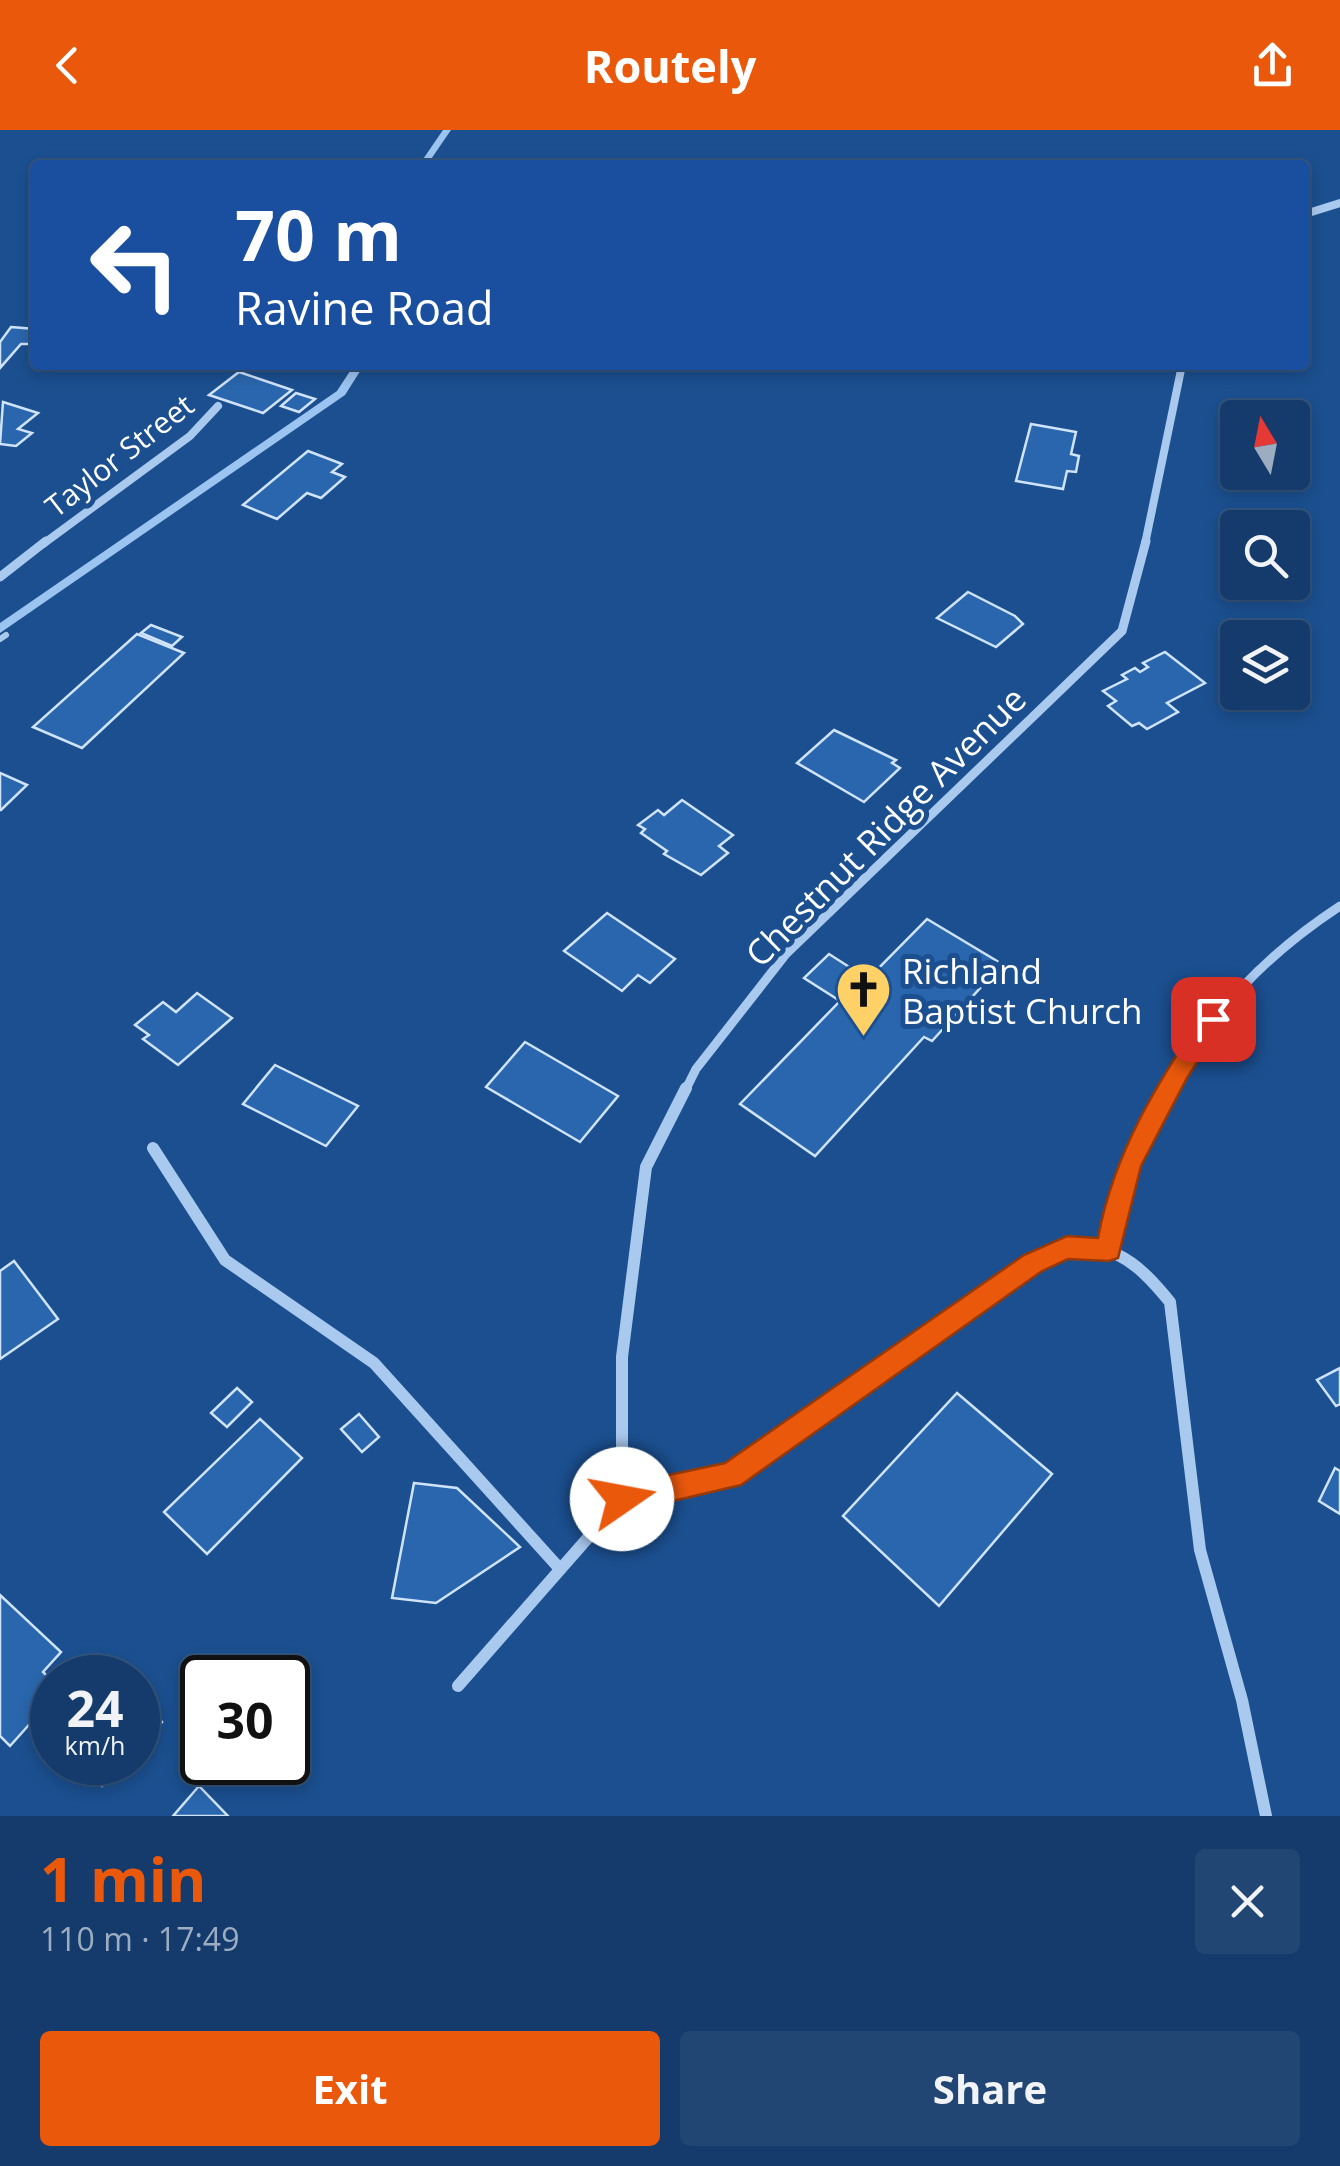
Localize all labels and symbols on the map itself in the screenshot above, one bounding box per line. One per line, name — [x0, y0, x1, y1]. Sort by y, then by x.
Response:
street label: Taylor Street — [36, 384, 202, 526]
north arrow — [1220, 400, 1310, 490]
street label: Chestnut Ridge Avenue — [735, 676, 1035, 976]
place label: Richland Baptist Church — [902, 947, 1143, 1034]
church icon: Richland Baptist Church — [833, 960, 893, 1039]
pin — [1171, 977, 1256, 1062]
position arrow — [570, 1447, 674, 1551]
speed limit sign: 30 — [180, 1655, 310, 1785]

